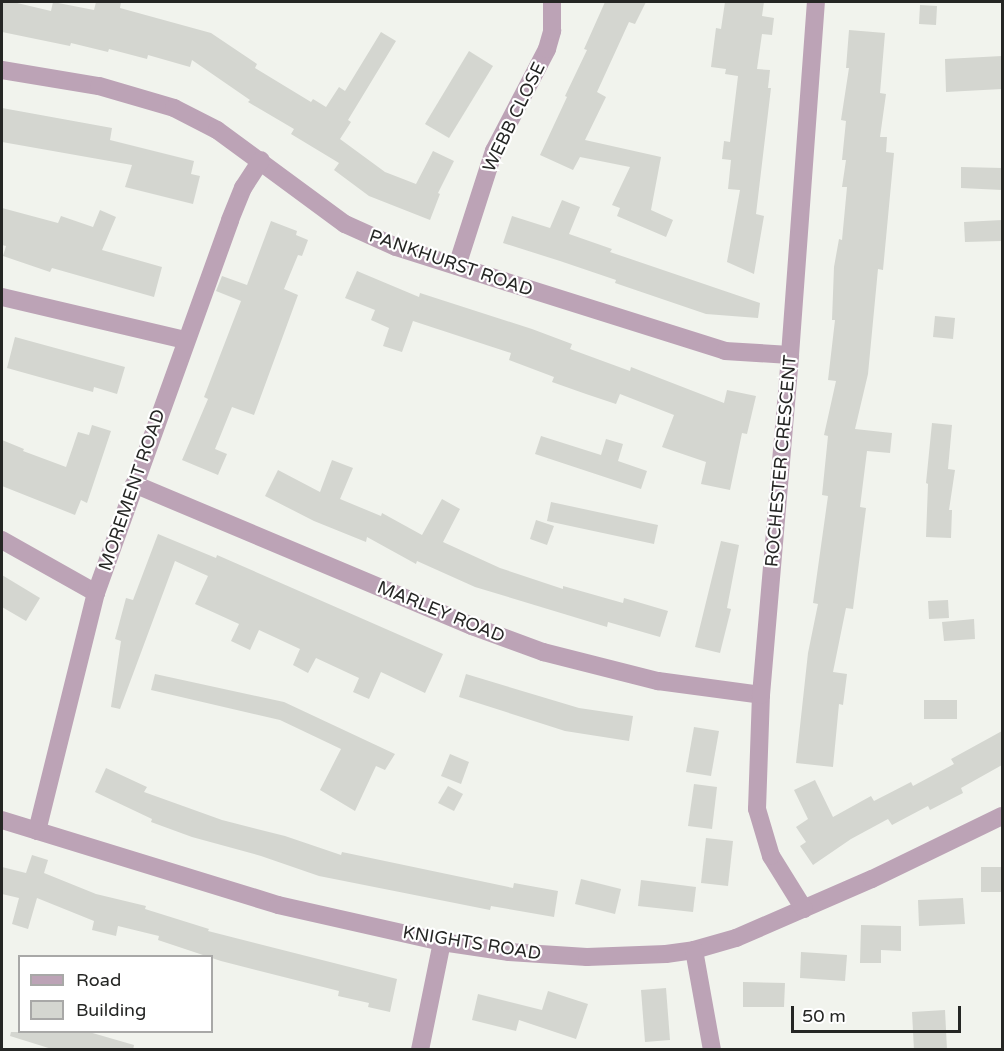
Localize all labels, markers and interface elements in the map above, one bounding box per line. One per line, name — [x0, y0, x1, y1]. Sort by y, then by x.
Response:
street label: WEBB CLOSE — [478, 59, 550, 175]
street label: PANKHURST ROAD — [366, 225, 536, 301]
street label: ROCHESTER CRESCENT — [761, 354, 801, 568]
street label: MOREMENT ROAD — [94, 406, 170, 574]
street label: MARLEY ROAD — [374, 577, 508, 647]
street label: KNIGHTS ROAD — [401, 921, 543, 965]
legend — [18, 955, 213, 1033]
text: Road — [76, 969, 121, 991]
scale bar — [794, 994, 964, 1032]
text: Building — [76, 999, 146, 1021]
text: 50 m — [802, 1005, 846, 1027]

